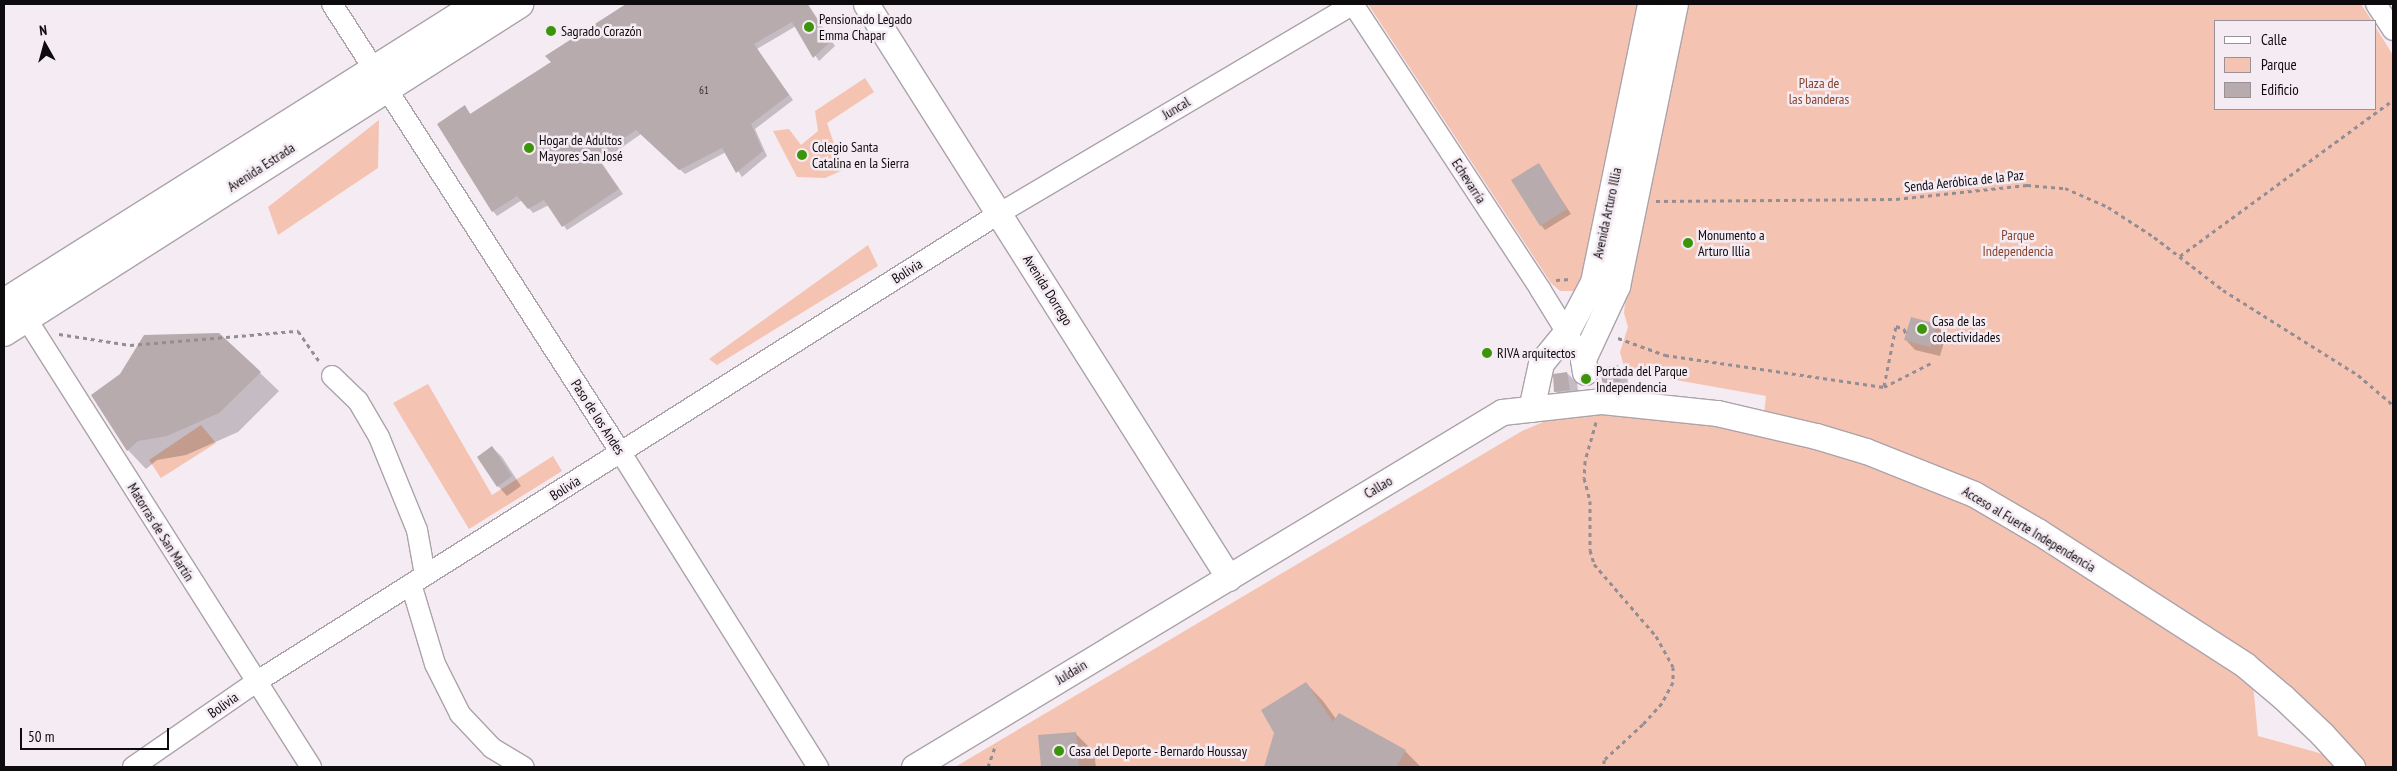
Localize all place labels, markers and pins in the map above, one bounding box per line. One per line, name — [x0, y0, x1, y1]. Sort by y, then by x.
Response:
place label: Pensionado Legado Emma Chapar — [819, 11, 912, 44]
marker: Pensionado Legado Emma Chapar — [803, 21, 815, 33]
place label: Sagrado Corazón — [561, 23, 642, 39]
marker: Sagrado Corazón — [545, 25, 557, 37]
place label: Hogar de Adultos Mayores San José — [539, 132, 623, 164]
place label: Colegio Santa Catalina en la Sierra — [812, 139, 909, 172]
marker: Hogar de Adultos Mayores San José — [523, 142, 535, 154]
marker: Colegio Santa Catalina en la Sierra — [796, 149, 808, 161]
place label: Monumento a Arturo Illia — [1698, 227, 1765, 260]
marker: Monumento a Arturo Illia — [1682, 237, 1694, 249]
place label: Casa de las colectividades — [1932, 313, 2000, 346]
marker: Casa de las colectividades — [1916, 323, 1928, 335]
place label: RIVA arquitectos — [1497, 345, 1576, 361]
marker: RIVA arquitectos — [1481, 347, 1493, 359]
place label: Portada del Parque Independencia — [1596, 363, 1688, 396]
marker: Portada del Parque Independencia — [1580, 373, 1592, 385]
place label: Casa del Deporte - Bernardo Houssay — [1069, 743, 1248, 759]
marker: Casa del Deporte - Bernardo Houssay — [1053, 745, 1065, 757]

